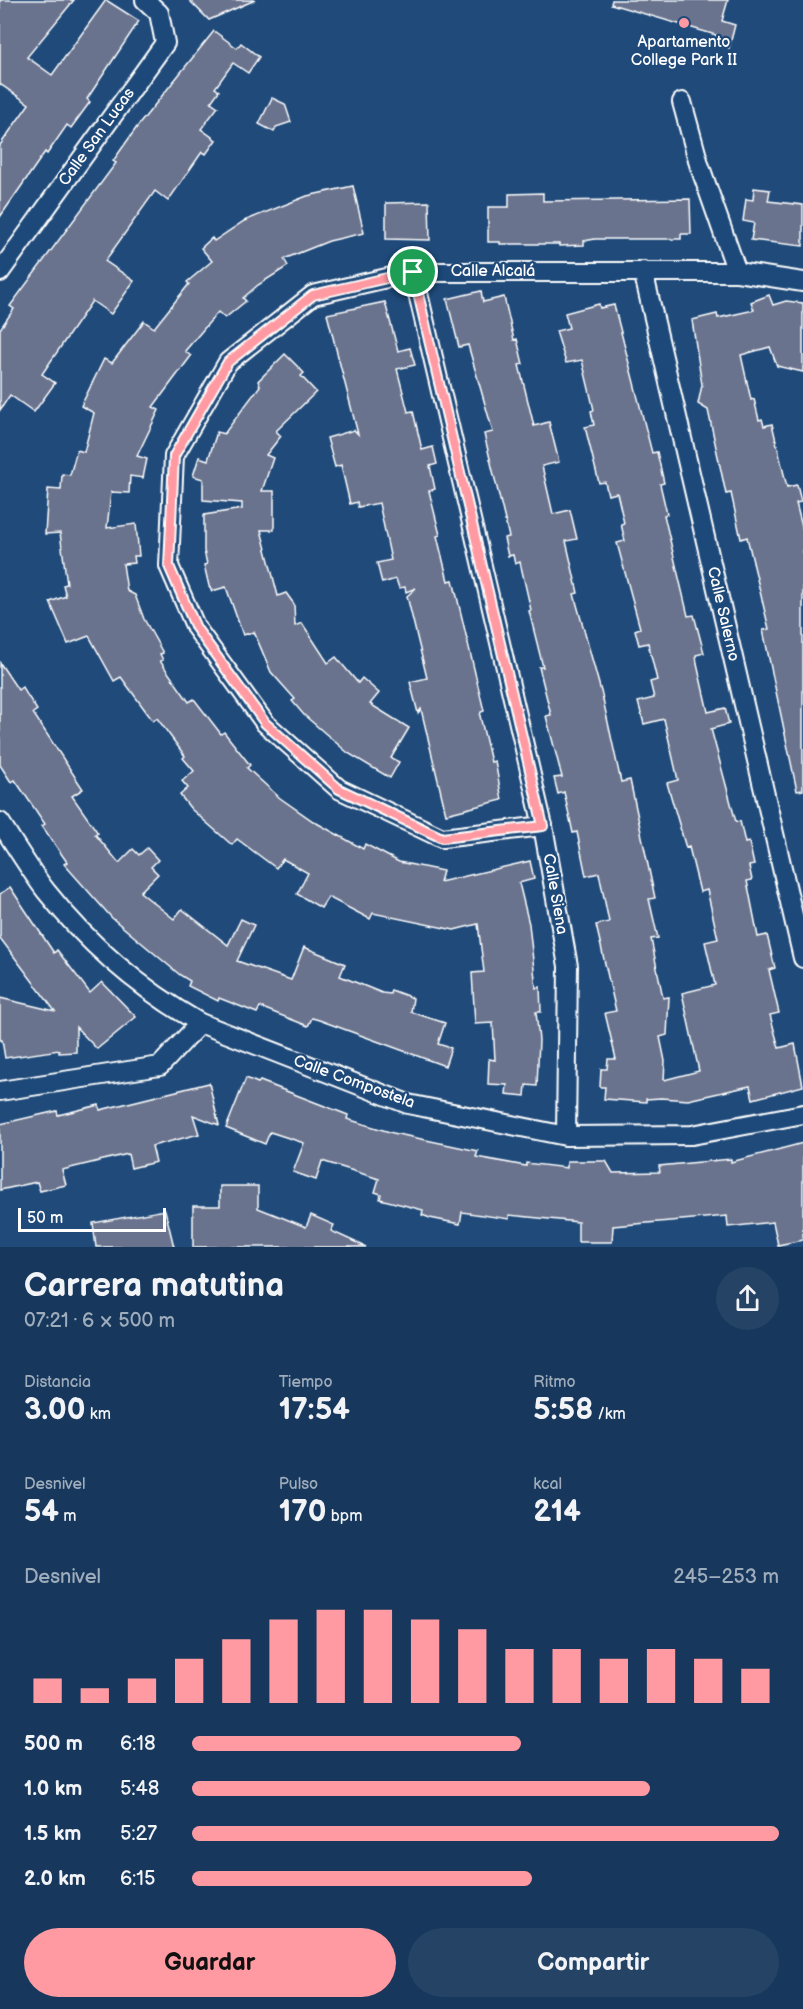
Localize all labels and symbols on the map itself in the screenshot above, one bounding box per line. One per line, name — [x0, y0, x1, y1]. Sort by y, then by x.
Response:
marker: Apartamento College Park II — [677, 16, 691, 30]
place label: Apartamento College Park II — [631, 33, 737, 70]
street label: Calle San Lucas — [55, 84, 139, 190]
pin — [387, 246, 438, 297]
street label: Calle Alcalá — [451, 262, 535, 281]
street label: Calle Salerno — [703, 565, 743, 663]
street label: Calle Siena — [539, 852, 571, 936]
street label: Calle Compostela — [291, 1051, 417, 1113]
scale bar — [18, 1205, 166, 1232]

